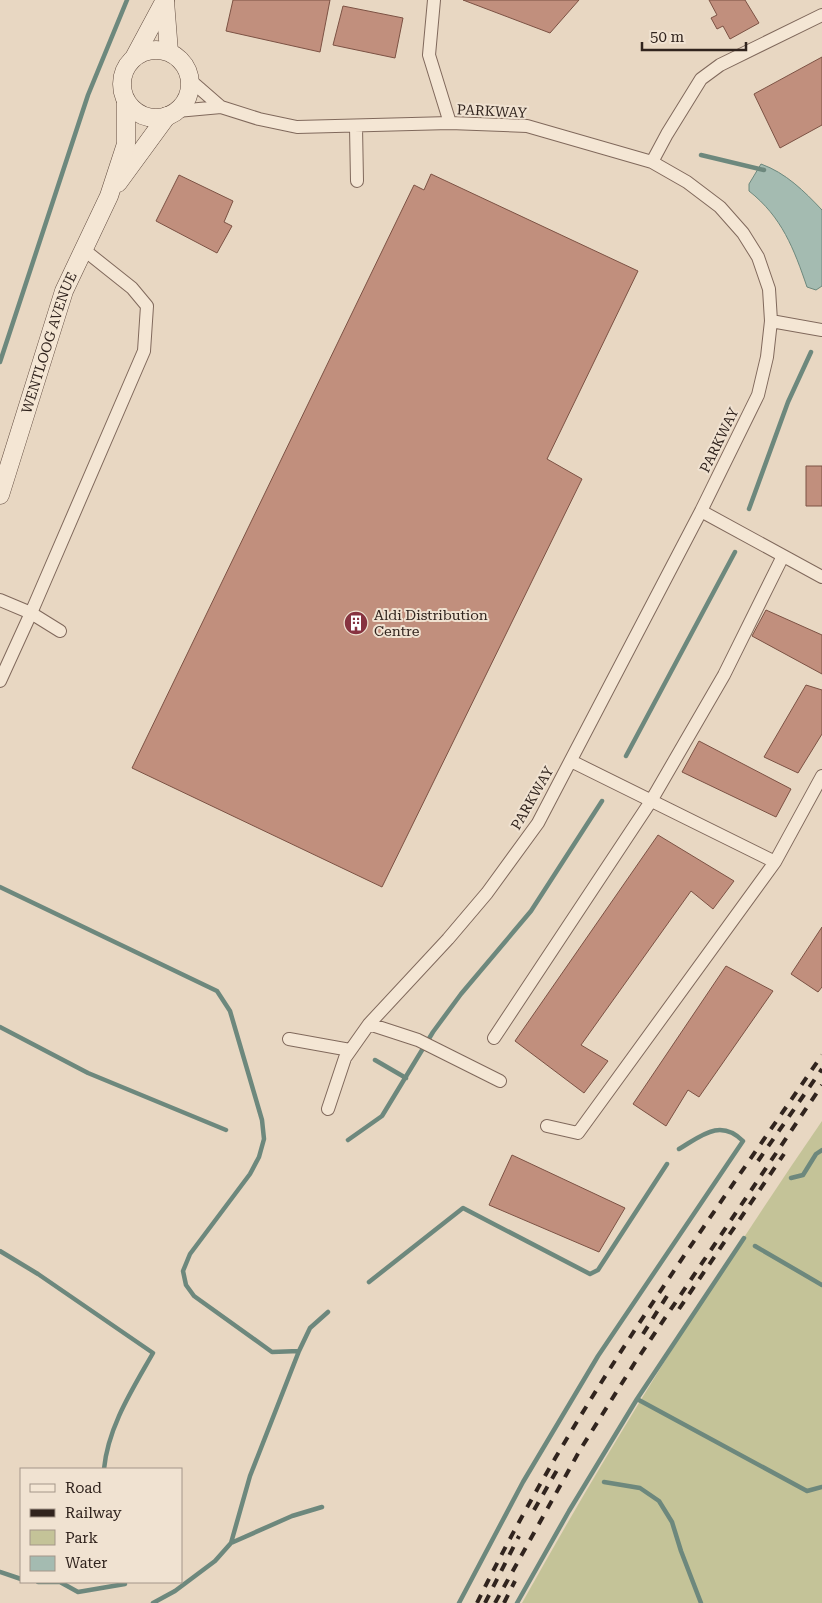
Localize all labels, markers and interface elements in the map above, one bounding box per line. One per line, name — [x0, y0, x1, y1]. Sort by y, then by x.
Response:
scale bar — [642, 20, 746, 52]
text: 50 m — [650, 28, 685, 46]
street label: PARKWAY — [456, 101, 528, 121]
street label: WENTLOOG AVENUE — [18, 269, 80, 415]
street label: PARKWAY — [696, 404, 742, 475]
place label: Aldi Distribution Centre — [374, 607, 488, 639]
building icon: Aldi Distribution Centre — [343, 610, 369, 636]
street label: PARKWAY — [507, 763, 557, 832]
legend — [20, 1468, 182, 1583]
text: Road — [65, 1479, 102, 1497]
text: Railway — [65, 1504, 122, 1522]
text: Park — [65, 1529, 99, 1547]
text: Water — [65, 1554, 107, 1572]

